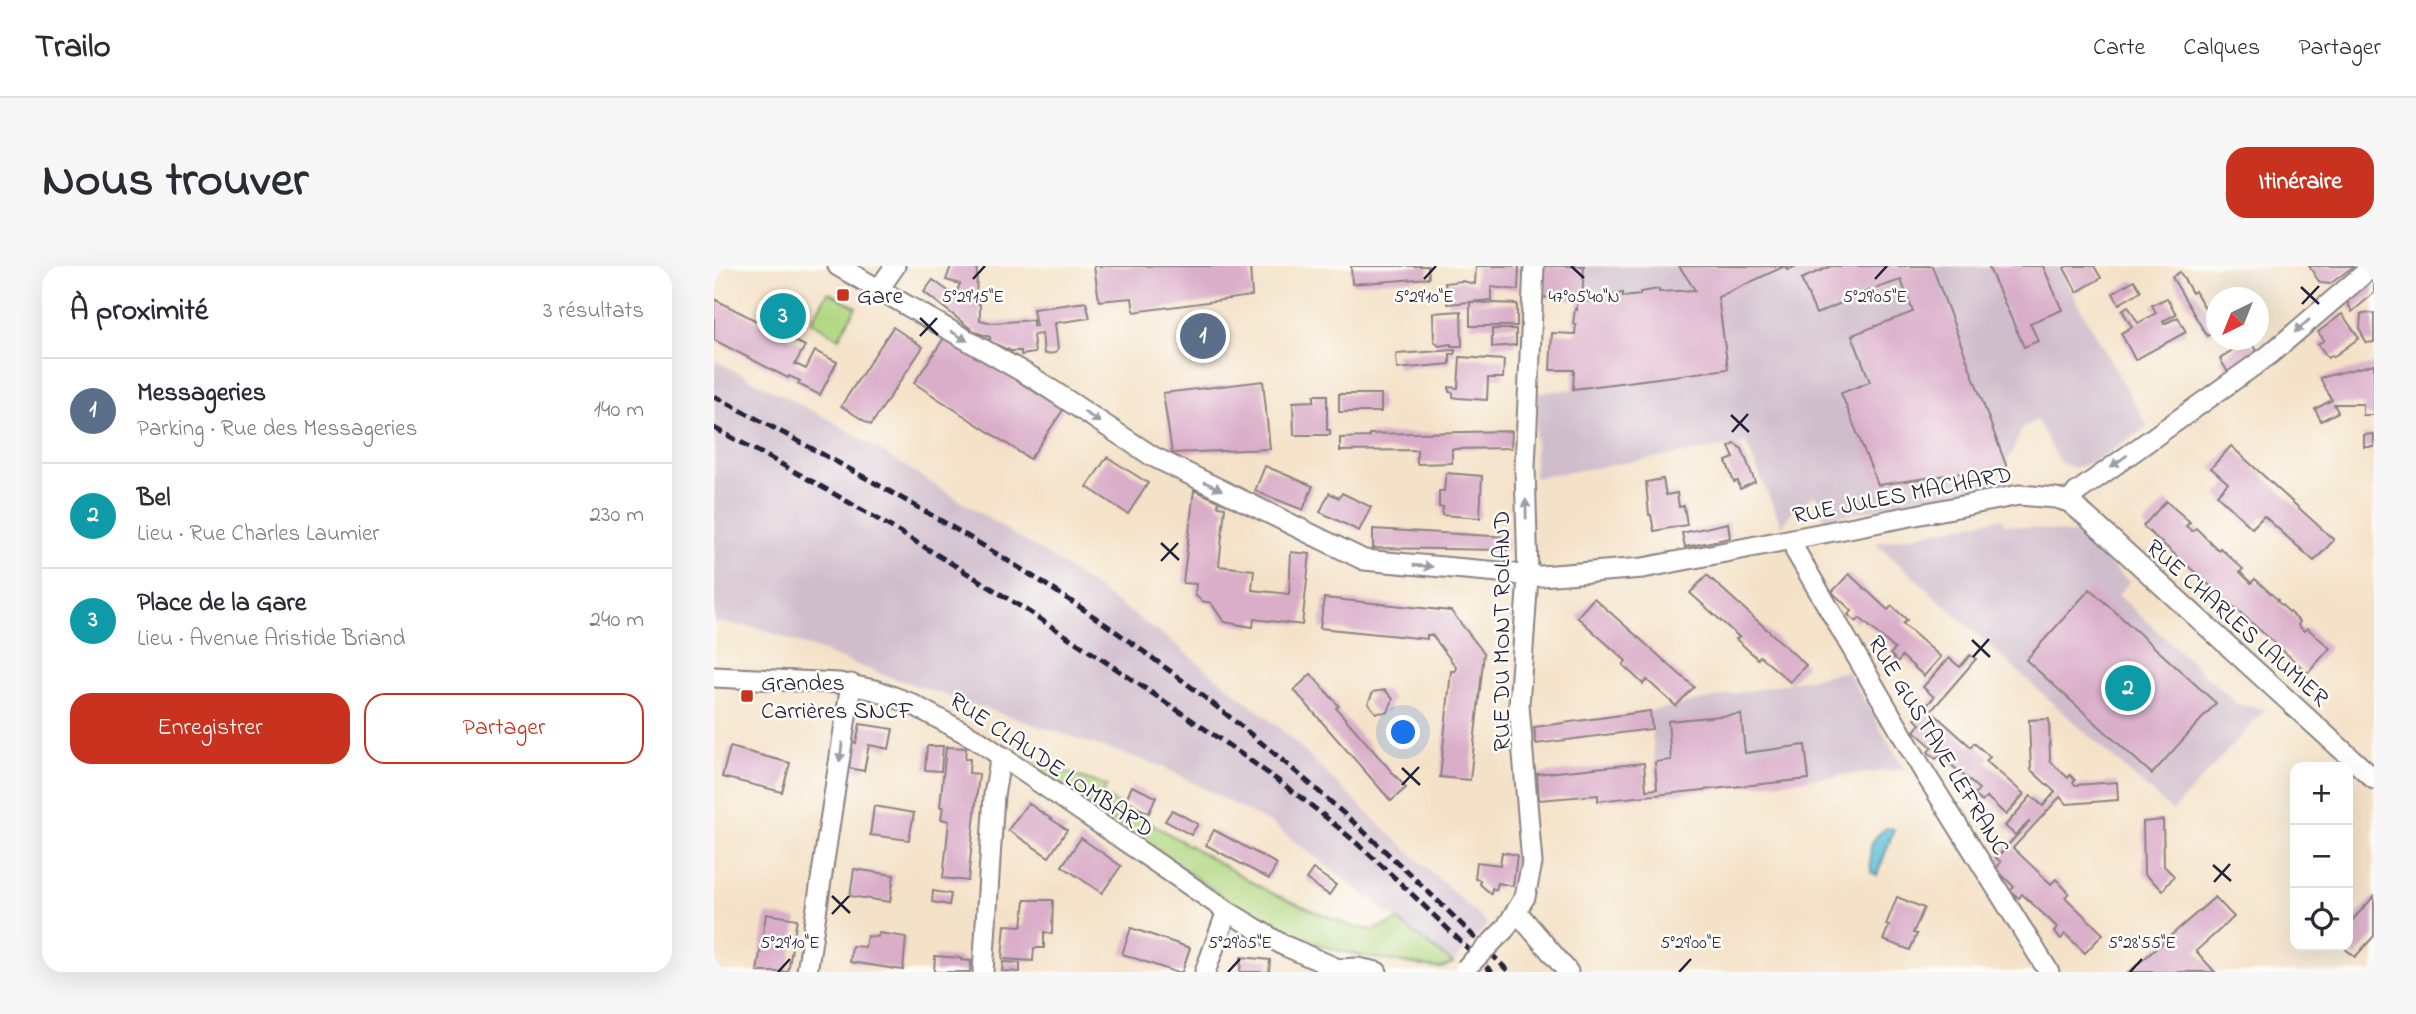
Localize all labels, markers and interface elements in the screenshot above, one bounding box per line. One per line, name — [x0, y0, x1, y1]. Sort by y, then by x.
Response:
text: Trailo — [35, 24, 111, 72]
text: Carte — [2093, 31, 2145, 66]
text: Calques — [2183, 31, 2260, 66]
text: Partager — [2298, 31, 2381, 66]
text: Nous trouver — [42, 146, 308, 218]
button: Itinéraire — [2226, 147, 2374, 218]
place label: Gare — [857, 280, 903, 315]
text: 5°29'15"E — [942, 285, 1004, 311]
text: 5°29'10"E — [1394, 285, 1454, 311]
text: 47°05'40"N — [1548, 285, 1620, 311]
text: 5°29'05"E — [1843, 285, 1907, 311]
marker: Gare — [835, 287, 851, 303]
north arrow — [2206, 287, 2269, 350]
text: À proximité — [70, 290, 208, 334]
pin: 3 — [760, 290, 806, 342]
text: 3 résultats — [543, 295, 644, 328]
pin: 1 — [1180, 310, 1226, 362]
one-way arrow — [2294, 318, 2311, 333]
one-way arrow — [950, 330, 969, 342]
text: Messageries — [137, 375, 266, 413]
text: 1 — [89, 394, 97, 427]
text: 140 m — [594, 394, 644, 427]
one-way arrow — [1082, 410, 1102, 423]
text: Parking · Rue des Messageries — [137, 413, 417, 446]
one-way arrow — [2110, 454, 2128, 468]
street label: RUE JULES MACHARD — [1790, 458, 2015, 535]
text: Bel — [137, 480, 171, 518]
one-way arrow — [1203, 480, 1223, 491]
one-way arrow — [1521, 498, 1532, 520]
text: 2 — [87, 499, 99, 532]
text: 230 m — [590, 499, 644, 532]
street label: RUE DU MONT ROLAND — [1486, 511, 1521, 751]
text: Lieu · Rue Charles Laumier — [137, 518, 379, 551]
street label: RUE CHARLES LAUMIER — [2137, 532, 2336, 716]
one-way arrow — [1412, 561, 1434, 572]
text: Place de la Gare — [137, 585, 306, 623]
text: 3 — [88, 604, 98, 637]
text: 240 m — [590, 604, 644, 637]
text: Lieu · Avenue Aristide Briand — [137, 623, 405, 656]
street label: RUE GUSTAVE LEFRANC — [1857, 630, 2017, 863]
pin: 2 — [2105, 662, 2151, 714]
place label: Grandes Carrières SNCF — [761, 667, 914, 730]
street label: RUE CLAUDE LOMBARD — [941, 684, 1160, 848]
marker: Grandes Carrières SNCF — [739, 688, 755, 704]
button: Enregistrer — [70, 693, 350, 764]
button: Partager — [364, 693, 644, 764]
your location — [1386, 715, 1420, 749]
one-way arrow — [835, 741, 846, 763]
map controls — [2290, 762, 2353, 951]
button: + — [2290, 762, 2353, 825]
button: − — [2290, 825, 2353, 888]
button: locate — [2290, 888, 2353, 951]
text: 5°29'10"E — [760, 931, 820, 957]
text: 5°29'05"E — [1208, 931, 1272, 957]
text: 5°29'00"E — [1660, 931, 1722, 957]
text: 5°28'55"E — [2108, 931, 2176, 957]

